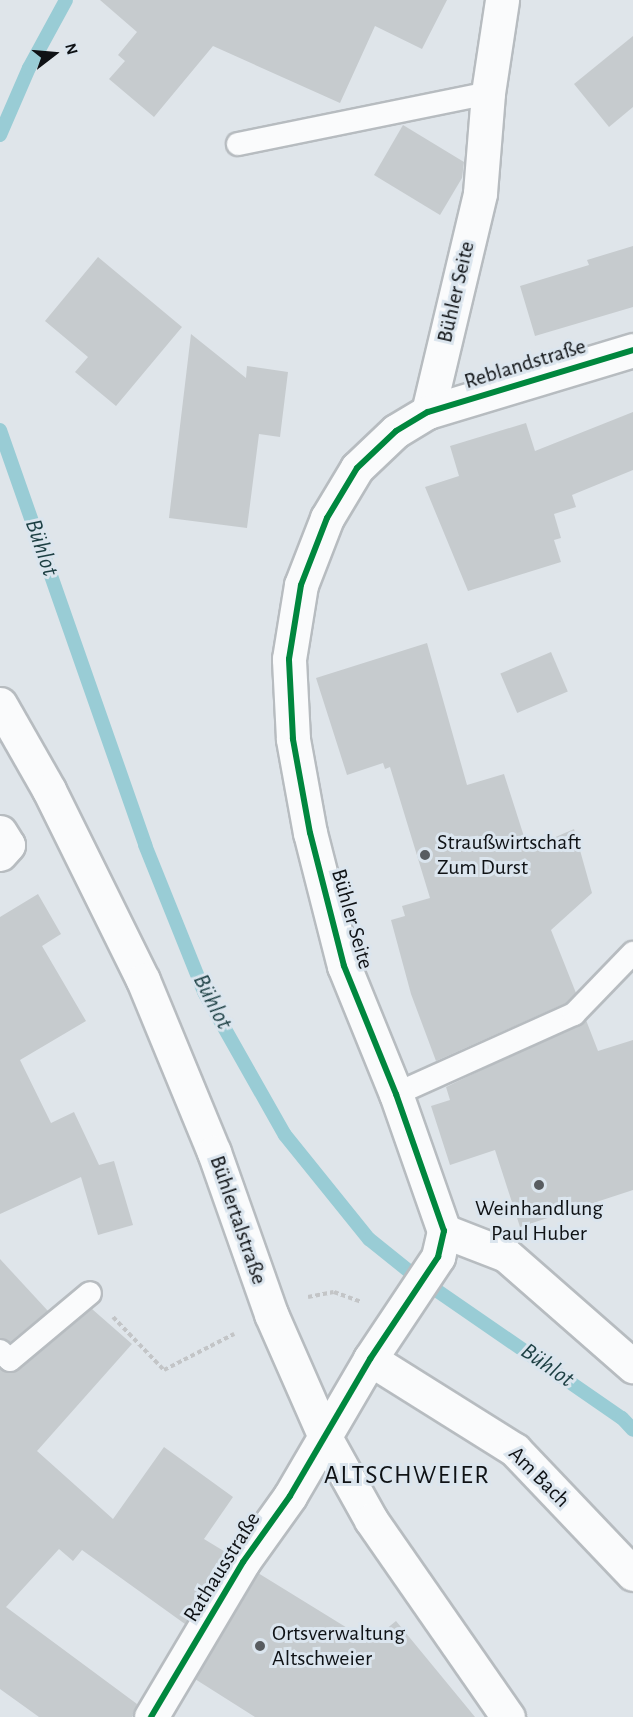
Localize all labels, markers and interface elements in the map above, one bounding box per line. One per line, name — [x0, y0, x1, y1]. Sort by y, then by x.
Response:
north arrow — [24, 24, 84, 84]
text: N — [62, 41, 81, 57]
street label: Bühler Seite — [432, 239, 480, 345]
street label: Reblandstraße — [461, 333, 589, 395]
water label: Bühlot — [18, 516, 64, 580]
place label: Straußwirtschaft Zum Durst — [437, 829, 581, 880]
marker: Straußwirtschaft Zum Durst — [418, 848, 432, 862]
street label: Bühler Seite — [325, 866, 379, 972]
water label: Bühlot — [186, 969, 238, 1035]
street label: Bühlertalstraße — [204, 1152, 272, 1288]
marker: Weinhandlung Paul Huber — [532, 1178, 546, 1192]
place label: Weinhandlung Paul Huber — [475, 1195, 603, 1246]
water label: Bühlot — [515, 1337, 579, 1395]
street label: Am Bach — [503, 1441, 575, 1513]
district label: ALTSCHWEIER — [324, 1460, 490, 1492]
street label: Rathausstraße — [178, 1507, 266, 1627]
place label: Ortsverwaltung Altschweier — [272, 1620, 405, 1672]
marker: Ortsverwaltung Altschweier — [253, 1639, 267, 1653]

